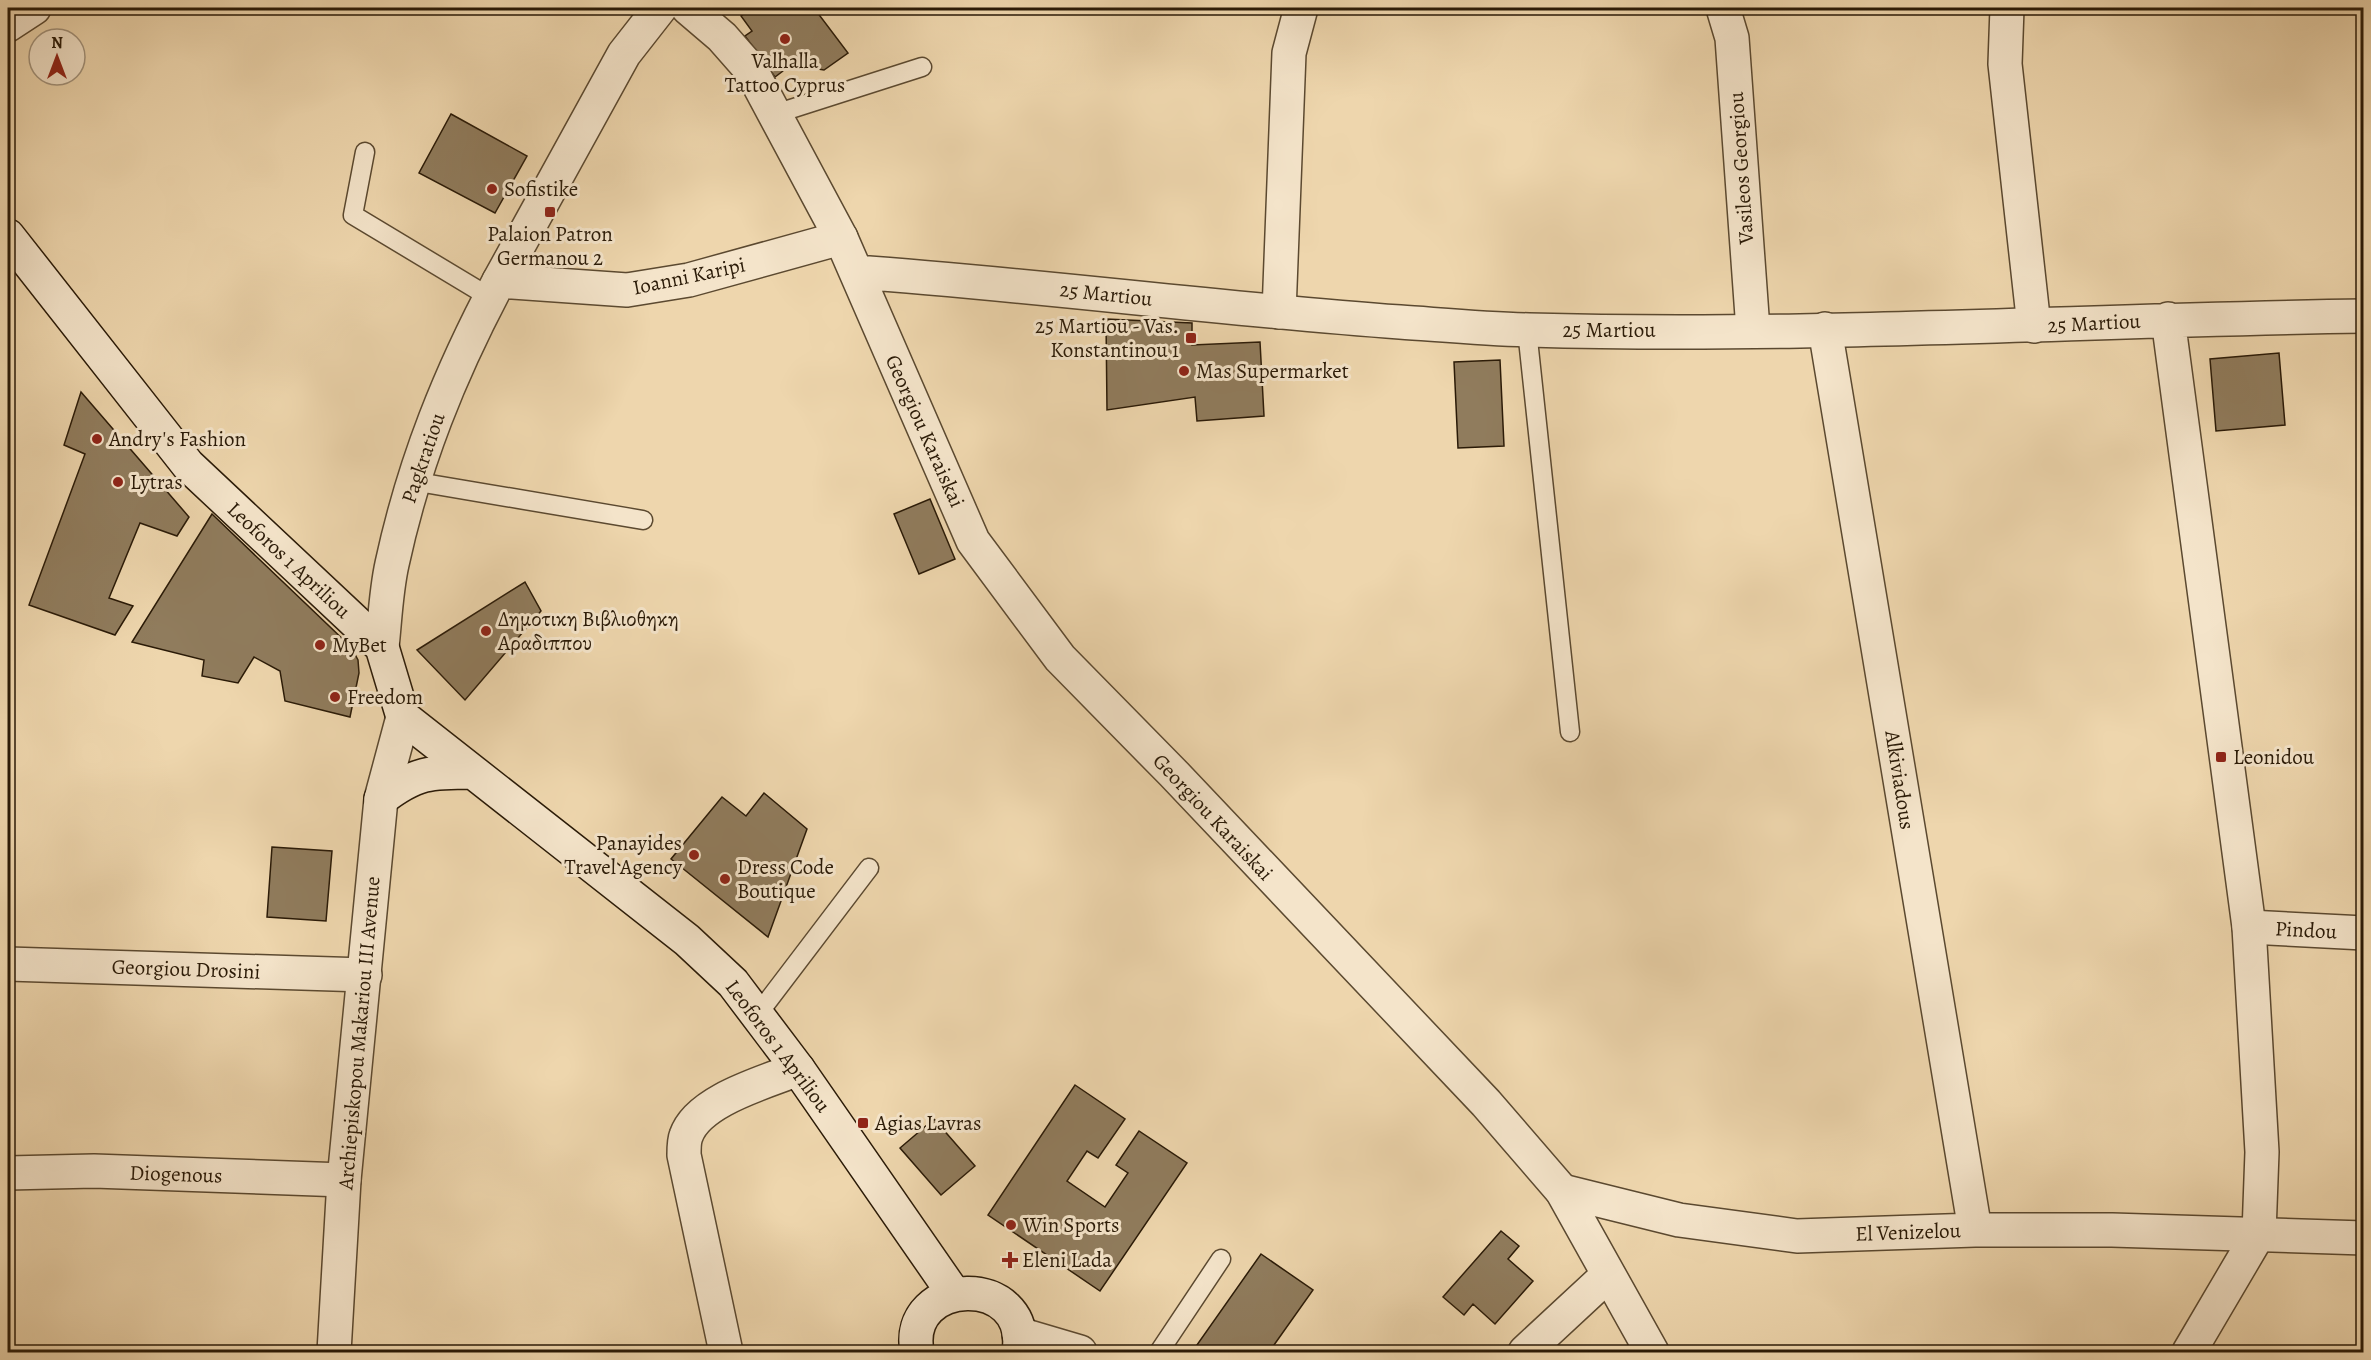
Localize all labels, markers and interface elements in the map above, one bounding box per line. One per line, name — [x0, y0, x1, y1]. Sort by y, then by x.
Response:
north arrow — [27, 27, 87, 87]
text: N — [51, 32, 63, 54]
marker: Valhalla Tattoo Cyprus — [778, 32, 792, 46]
place label: Valhalla Tattoo Cyprus — [725, 47, 845, 99]
street label: Vasileos Georgiou — [1722, 90, 1760, 246]
place label: Sofistike — [504, 175, 578, 203]
marker: Sofistike — [485, 182, 499, 196]
marker: Palaion Patron Germanou 2 — [543, 205, 557, 219]
place label: Palaion Patron Germanou 2 — [487, 220, 613, 272]
street label: Ioanni Karipi — [630, 250, 748, 302]
street label: 25 Martiou — [1058, 275, 1154, 313]
street label: 25 Martiou — [2047, 307, 2142, 339]
place label: 25 Martiou - Vas. Konstantinou 1 — [1035, 312, 1179, 364]
street label: 25 Martiou — [1562, 316, 1656, 344]
marker: 25 Martiou - Vas. Konstantinou 1 — [1184, 331, 1198, 345]
street label: Georgiou Karaiskai — [879, 350, 971, 512]
place label: Mas Supermarket — [1196, 357, 1349, 385]
marker: Mas Supermarket — [1177, 364, 1191, 378]
street label: Pagkratiou — [394, 408, 452, 507]
place label: Andry's Fashion — [108, 425, 246, 453]
marker: Andry's Fashion — [90, 432, 104, 446]
place label: Lytras — [130, 468, 183, 496]
marker: Lytras — [111, 475, 125, 489]
street label: Leoforos 1 Apriliou — [221, 495, 357, 625]
place label: Δημοτικη Βιβλιοθηκη Αραδιππου — [497, 605, 679, 657]
marker: Δημοτικη Βιβλιοθηκη Αραδιππου — [479, 624, 493, 638]
place label: MyBet — [332, 631, 387, 659]
marker: MyBet — [313, 638, 327, 652]
place label: Freedom — [347, 683, 423, 711]
marker: Freedom — [328, 690, 342, 704]
street label: Alkiviadous — [1878, 727, 1922, 832]
place label: Leonidou — [2233, 743, 2315, 771]
street label: Georgiou Karaiskai — [1147, 747, 1279, 887]
marker: Leonidou — [2214, 750, 2228, 764]
place label: Panayides Travel Agency — [564, 829, 683, 881]
marker: Panayides Travel Agency — [687, 848, 701, 862]
place label: Dress Code Boutique — [737, 853, 834, 905]
marker: Dress Code Boutique — [718, 872, 732, 886]
street label: Archiepiskopou Makariou III Avenue — [331, 875, 387, 1192]
street label: Pindou — [2274, 914, 2338, 946]
street label: Georgiou Drosini — [111, 952, 261, 986]
street label: Leoforos 1 Apriliou — [719, 974, 838, 1119]
place label: Agias Lavras — [874, 1109, 982, 1137]
marker: Agias Lavras — [856, 1116, 870, 1130]
street label: Diogenous — [129, 1158, 223, 1190]
place label: Win Sports — [1022, 1211, 1119, 1239]
street label: El Venizelou — [1855, 1216, 1962, 1248]
marker: Win Sports — [1004, 1218, 1018, 1232]
place label: Eleni Lada — [1022, 1246, 1112, 1274]
marker: Eleni Lada — [1003, 1253, 1017, 1267]

